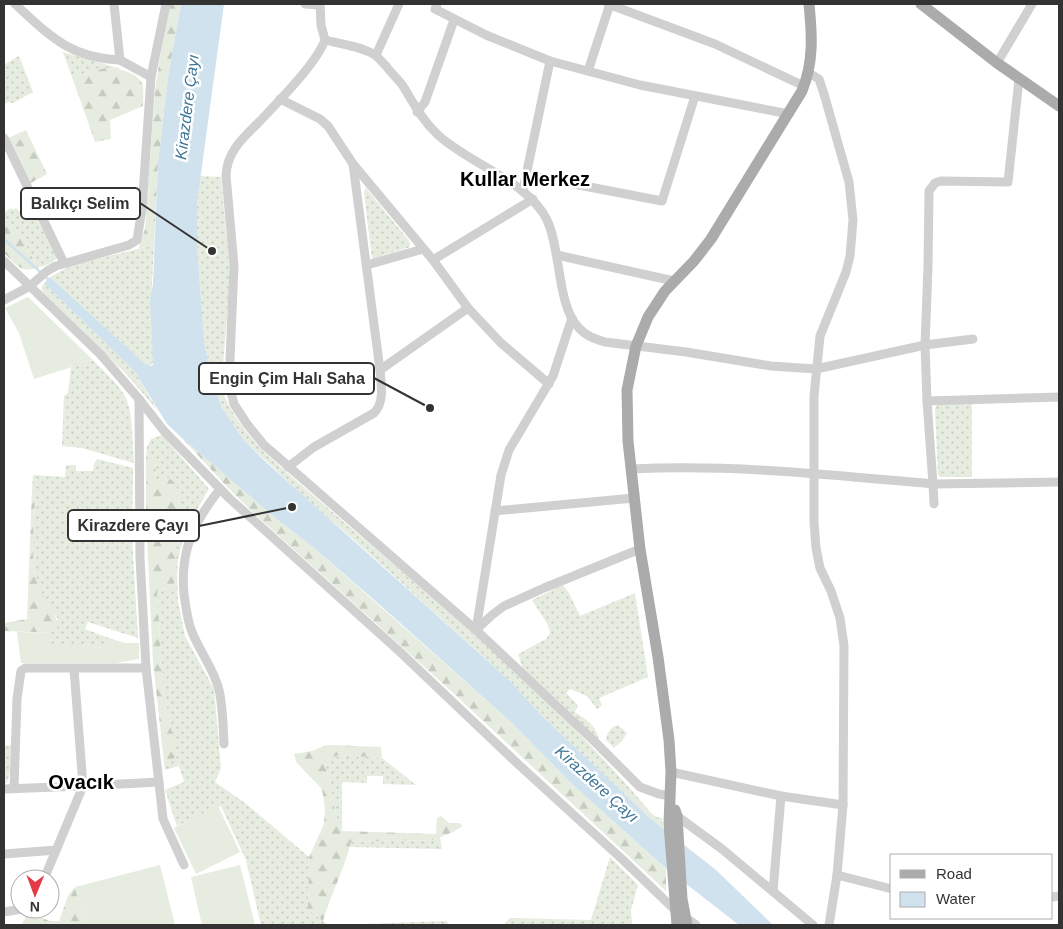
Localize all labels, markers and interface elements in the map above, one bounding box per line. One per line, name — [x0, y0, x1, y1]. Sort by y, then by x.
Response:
water label: Kirazdere Çayı — [172, 53, 202, 161]
district label: Kullar Merkez — [460, 168, 590, 190]
callout: Balıkçı Selim — [21, 188, 140, 219]
text: Balıkçı Selim — [31, 195, 129, 212]
callout: Engin Çim Halı Saha — [199, 363, 374, 394]
text: Engin Çim Halı Saha — [209, 370, 365, 387]
callout: Kirazdere Çayı — [68, 510, 199, 541]
text: Kirazdere Çayı — [77, 517, 189, 534]
water label: Kirazdere Çayı — [552, 742, 642, 826]
district label: Ovacık — [48, 771, 115, 793]
legend — [890, 854, 1053, 919]
text: Road — [936, 865, 972, 882]
north arrow — [10, 869, 60, 919]
text: Water — [936, 890, 975, 907]
text: N — [30, 899, 40, 915]

